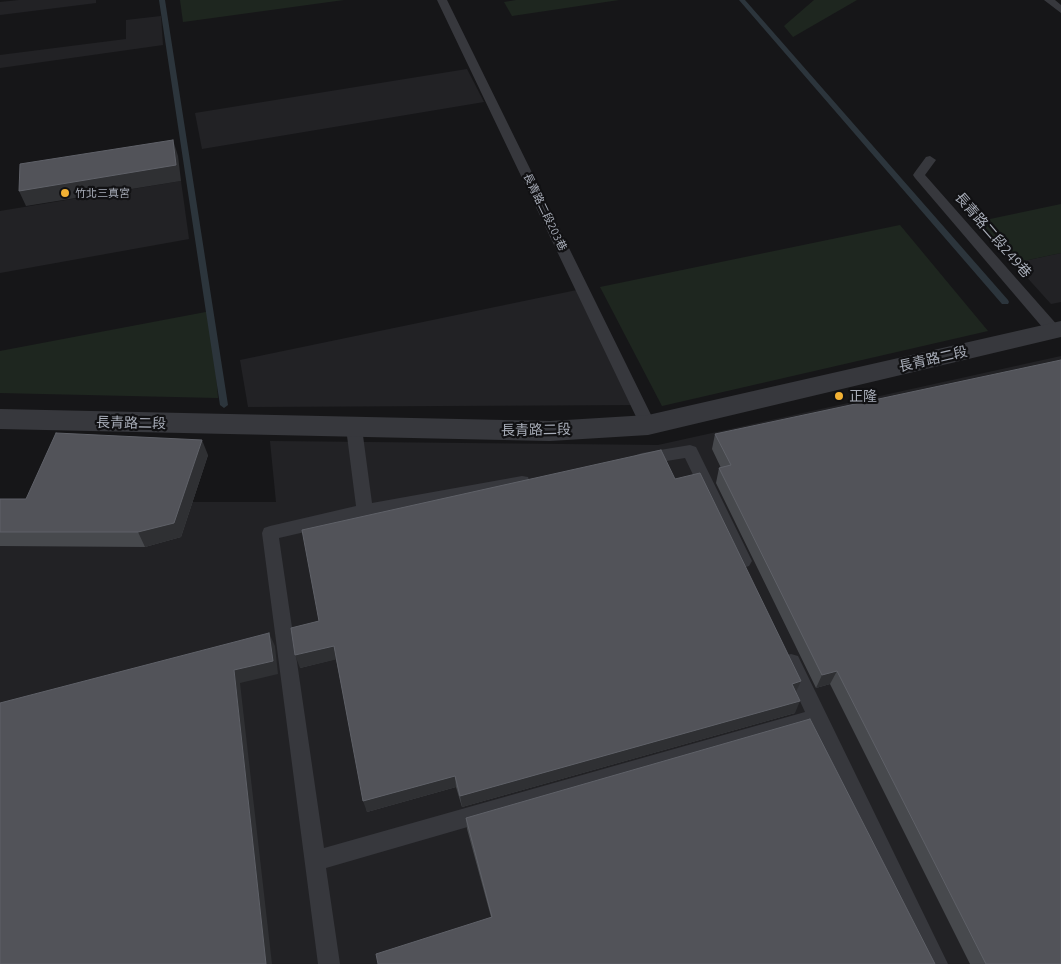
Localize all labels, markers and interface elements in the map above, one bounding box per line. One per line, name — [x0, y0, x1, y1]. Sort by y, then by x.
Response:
street label: 長青路二段203巷 — [521, 171, 569, 253]
place label: 竹北三真宮 — [75, 186, 130, 200]
marker: 竹北三真宮 — [59, 187, 71, 199]
street label: 長青路二段249巷 — [951, 189, 1035, 281]
street label: 長青路二段 — [897, 343, 969, 375]
place label: 正隆 — [849, 388, 877, 404]
marker: 正隆 — [833, 390, 845, 402]
street label: 長青路二段 — [96, 414, 166, 432]
street label: 長青路二段 — [501, 421, 571, 439]

